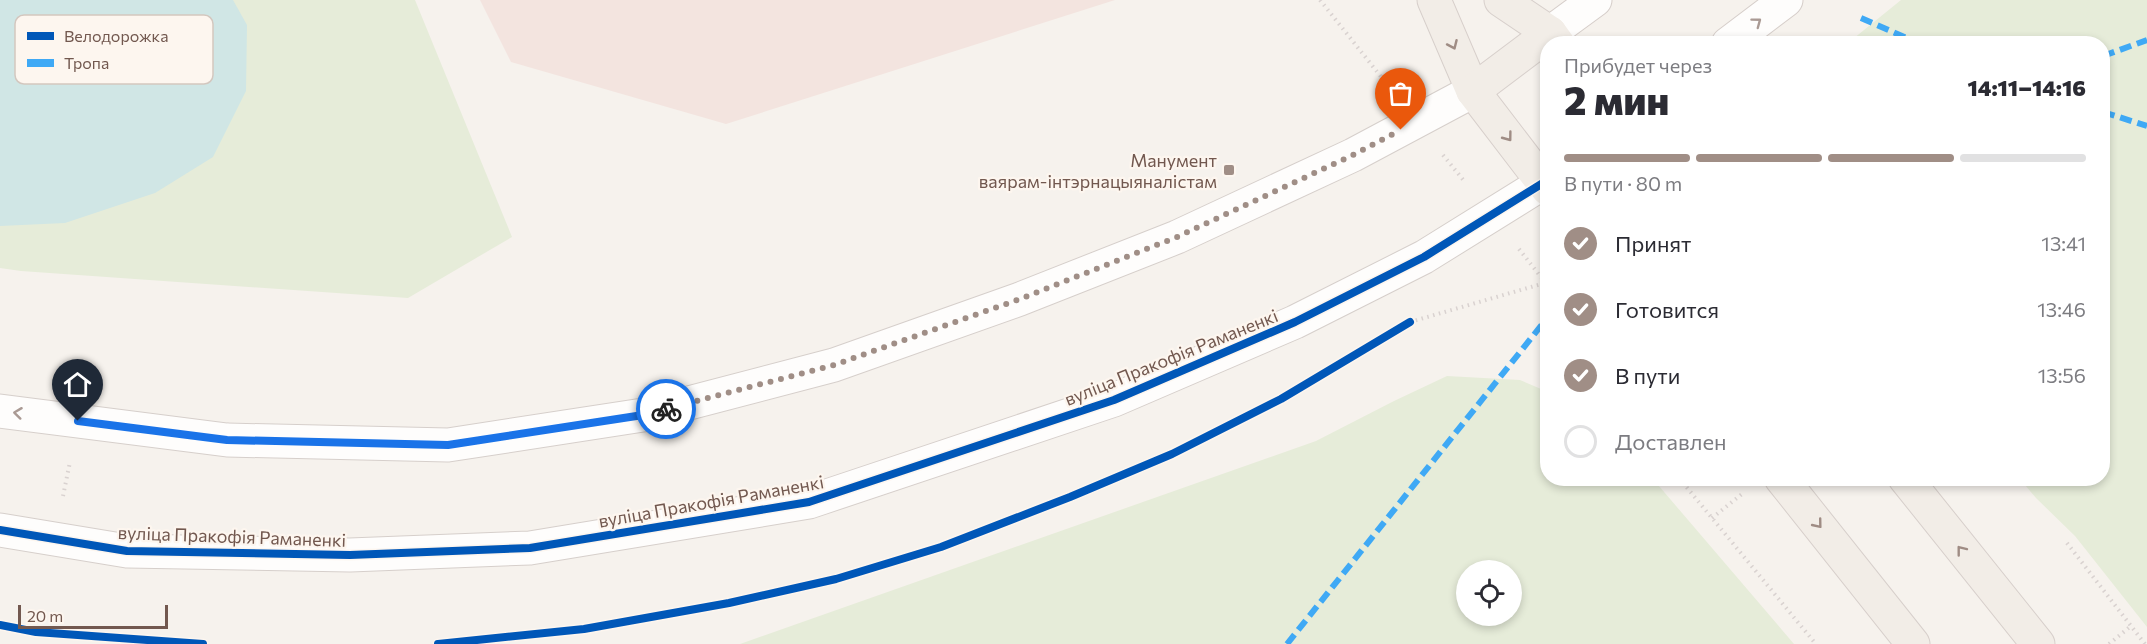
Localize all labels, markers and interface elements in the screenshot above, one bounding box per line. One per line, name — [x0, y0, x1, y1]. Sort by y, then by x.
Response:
legend — [15, 15, 213, 84]
one-way arrow — [1750, 18, 1761, 29]
text: Велодорожка — [64, 26, 168, 45]
one-way arrow — [1446, 39, 1458, 50]
text: Тропа — [64, 53, 109, 72]
text: Прибудет через — [1564, 53, 1712, 77]
pin — [1375, 68, 1426, 130]
text: 14:11–14:16 — [1968, 74, 2086, 101]
text: 2 мин — [1564, 75, 1669, 123]
icon: bag — [1384, 77, 1417, 110]
one-way arrow — [1501, 130, 1512, 141]
place label: Манумент ваярам-інтэрнацыяналістам — [979, 149, 1218, 192]
marker: Манумент ваярам-інтэрнацыяналістам — [1222, 163, 1236, 177]
text: В пути · 80 m — [1564, 171, 1682, 195]
icon: check — [1564, 227, 1597, 260]
text: Принят — [1615, 230, 1691, 257]
text: 13:41 — [2041, 231, 2086, 255]
icon: check — [1564, 293, 1597, 326]
text: Готовится — [1615, 296, 1719, 323]
text: 13:46 — [2037, 297, 2086, 321]
street label: вуліца Пракофія Раманенкі — [1061, 304, 1281, 410]
pin — [52, 359, 103, 421]
icon: check — [1564, 359, 1597, 392]
text: В пути — [1615, 362, 1680, 389]
text: 13:56 — [2038, 363, 2086, 387]
icon: home — [61, 368, 94, 401]
courier — [636, 379, 696, 439]
icon: bike — [650, 393, 683, 426]
one-way arrow — [13, 408, 23, 420]
text: Доставлен — [1615, 428, 1727, 455]
street label: вуліца Пракофія Раманенкі — [597, 470, 825, 532]
one-way arrow — [1810, 517, 1821, 528]
street label: вуліца Пракофія Раманенкі — [117, 521, 347, 551]
one-way arrow — [1958, 545, 1969, 556]
map controls — [1456, 560, 1522, 626]
button: locate — [1456, 560, 1522, 626]
scale bar — [18, 602, 168, 630]
text: 20 m — [27, 606, 63, 625]

